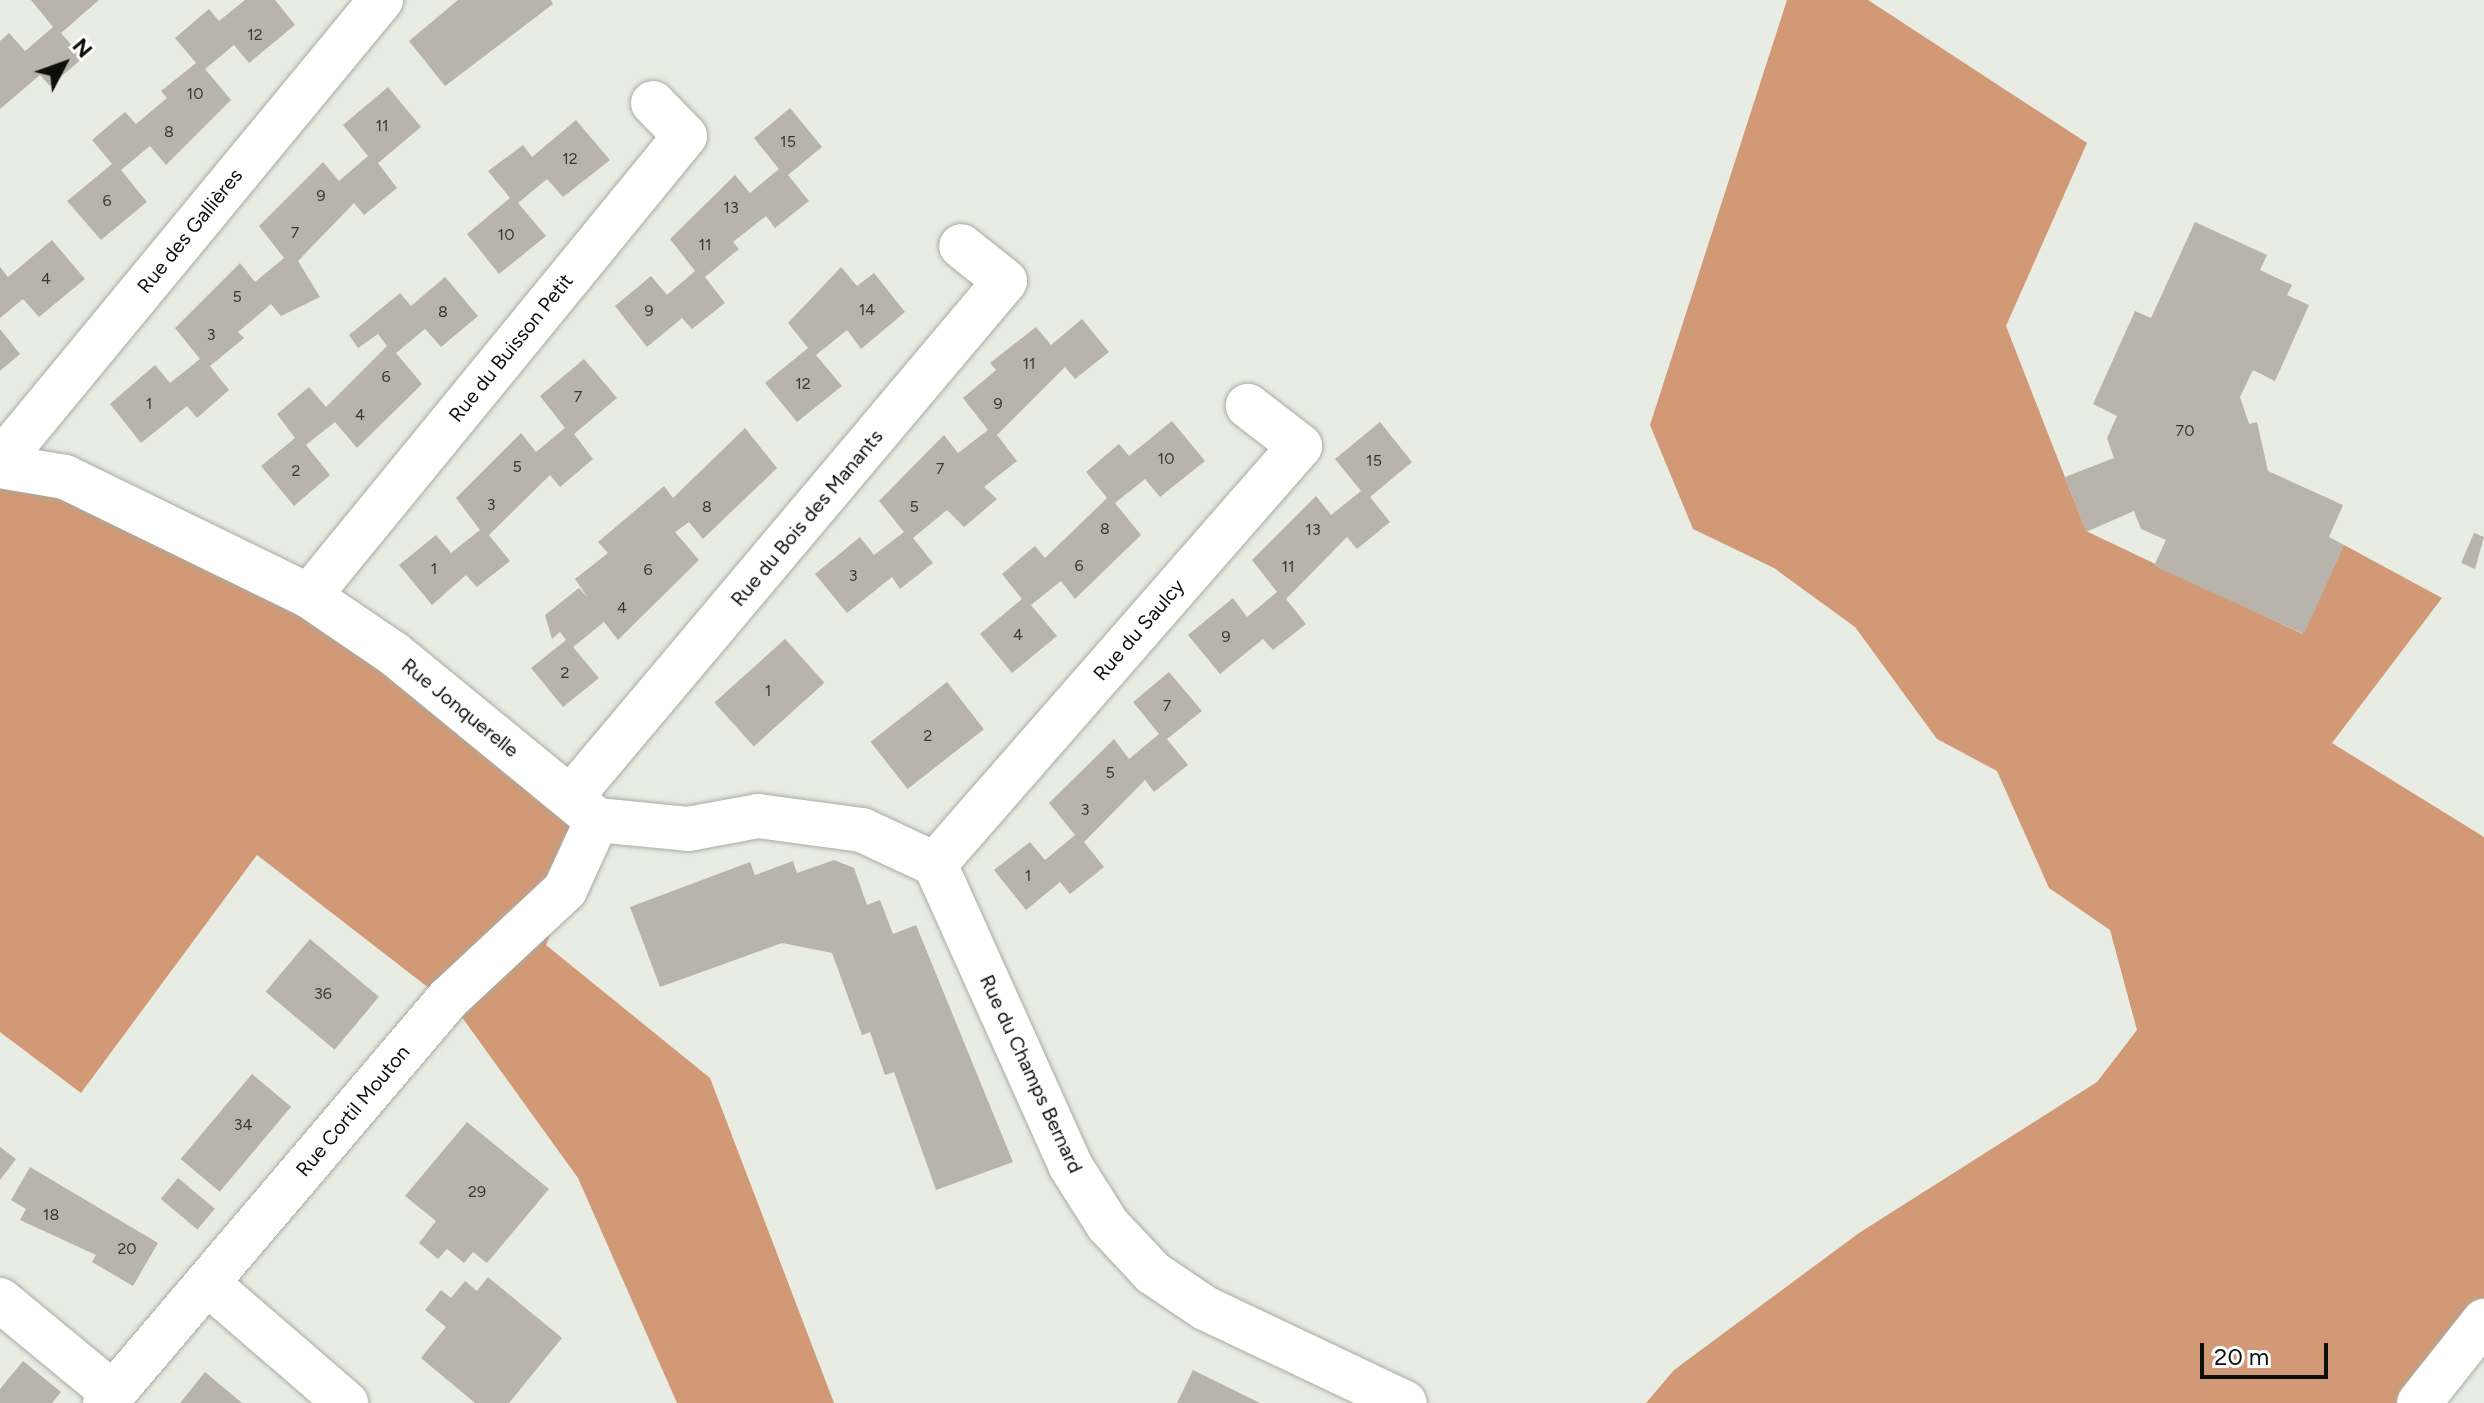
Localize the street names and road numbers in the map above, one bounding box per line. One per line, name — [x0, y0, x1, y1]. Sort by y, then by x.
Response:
street label: Rue des Gallières — [132, 164, 248, 298]
street label: Rue du Buisson Petit — [444, 269, 578, 427]
street label: Rue du Bois des Manants — [726, 425, 888, 611]
street label: Rue du Saulcy — [1088, 574, 1190, 686]
street label: Rue Jonquerelle — [397, 653, 523, 763]
street label: Rue du Champs Bernard — [974, 971, 1088, 1177]
street label: Rue Cortil Mouton — [291, 1041, 415, 1181]

